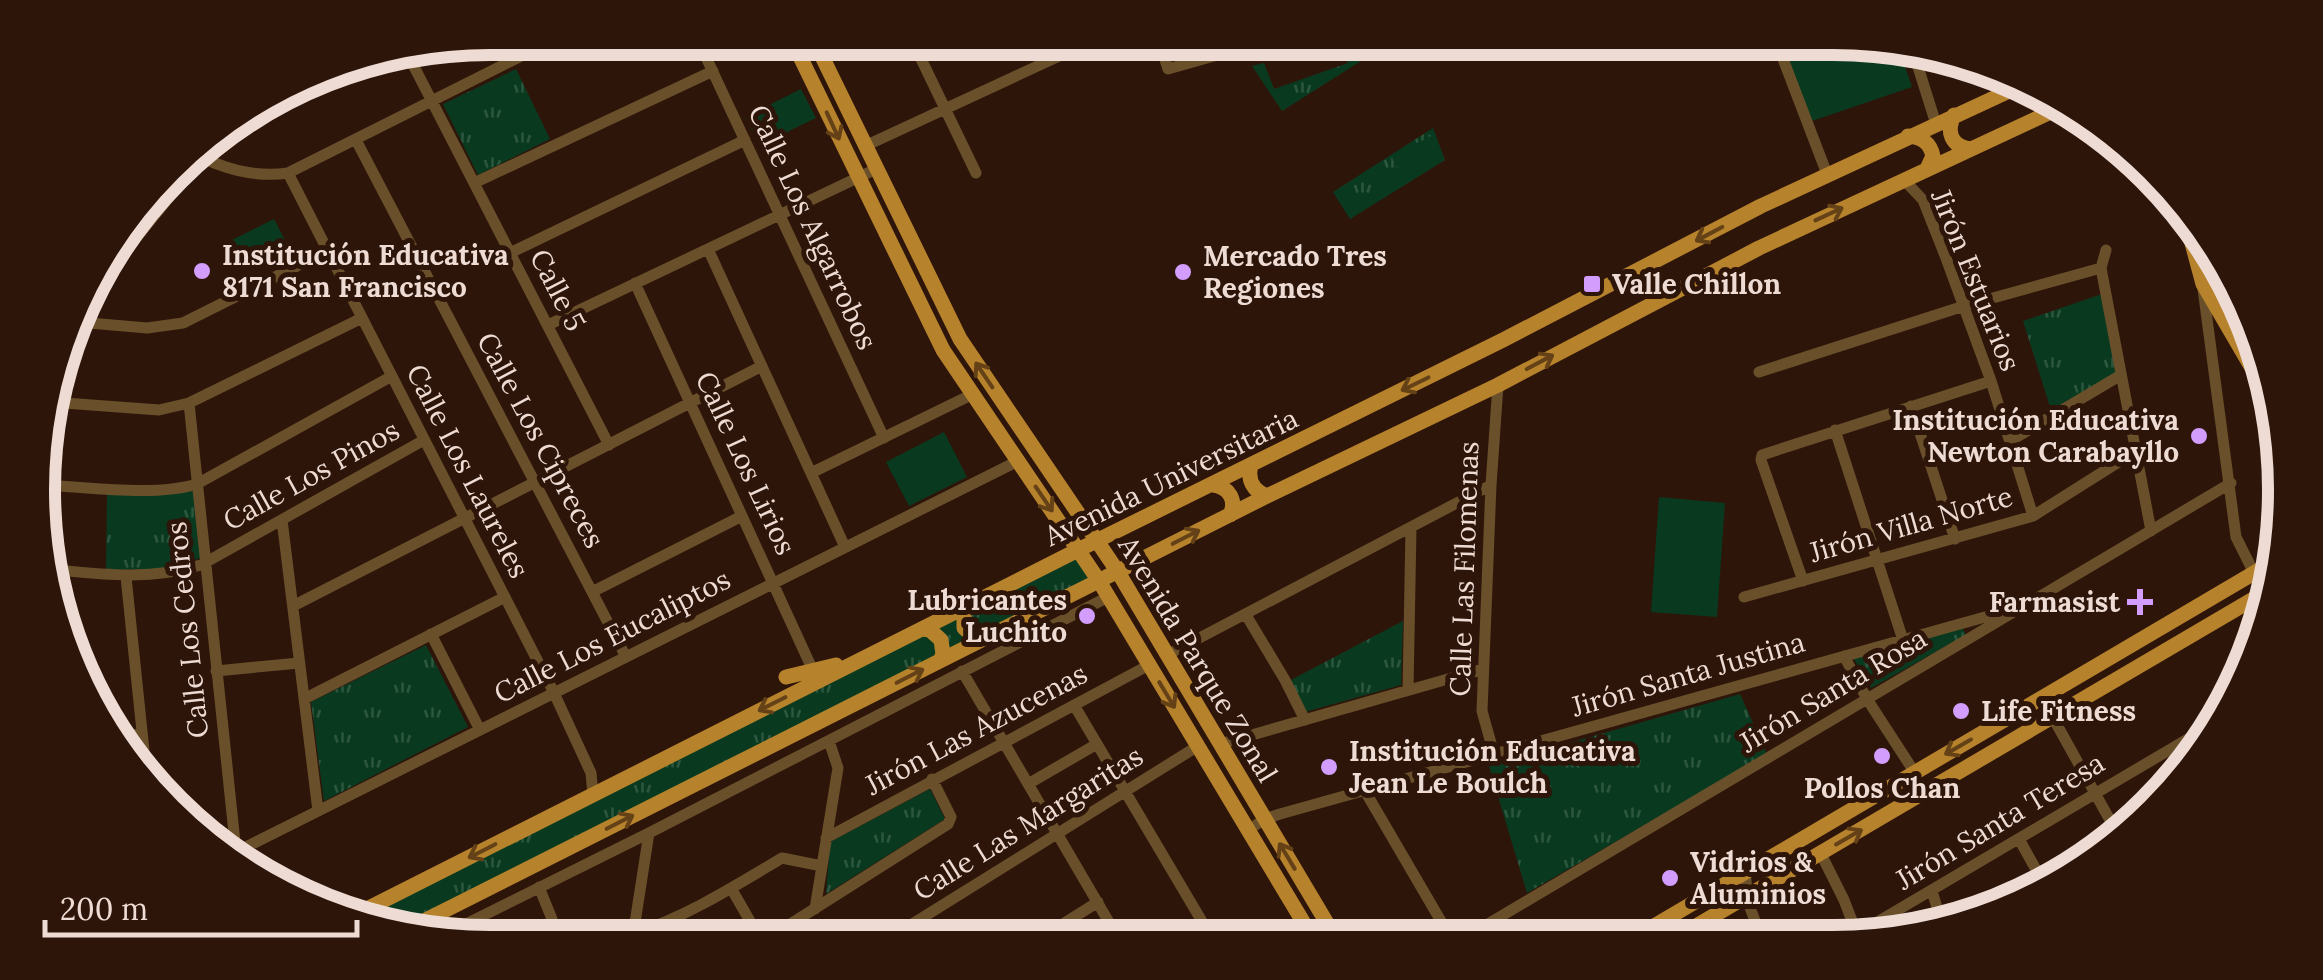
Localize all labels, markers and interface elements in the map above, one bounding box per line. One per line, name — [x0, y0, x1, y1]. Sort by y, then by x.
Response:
street label: Calle Los Algarrobos — [741, 99, 885, 355]
one-way arrow — [824, 110, 843, 140]
street label: Jirón Estuarios — [1923, 183, 2029, 376]
one-way arrow — [1813, 203, 1843, 222]
one-way arrow — [1694, 224, 1724, 244]
place label: Institución Educativa 8171 San Francisco — [222, 237, 509, 305]
place label: Mercado Tres Regiones — [1203, 238, 1387, 306]
street label: Calle 5 — [522, 243, 594, 337]
marker: Institución Educativa 8171 San Francisco — [191, 260, 213, 282]
marker: Mercado Tres Regiones — [1172, 261, 1194, 283]
place label: Valle Chillon — [1612, 266, 1781, 302]
marker: Valle Chillon — [1581, 273, 1603, 295]
street label: Calle Los Cipreces — [469, 326, 613, 554]
one-way arrow — [1525, 352, 1555, 372]
street label: Calle Los Laureles — [399, 358, 537, 584]
one-way arrow — [974, 362, 995, 389]
street label: Calle Los Lirios — [688, 366, 804, 560]
one-way arrow — [1401, 375, 1431, 394]
street label: Avenida Universitaria — [1037, 400, 1304, 555]
place label: Institución Educativa Newton Carabayllo — [1892, 402, 2179, 470]
street label: Calle Los Pinos — [217, 412, 405, 538]
marker: Institución Educativa Newton Carabayllo — [2188, 425, 2210, 447]
street label: Calle Las Filomenas — [1442, 441, 1486, 697]
street label: Jirón Villa Norte — [1804, 478, 2017, 570]
one-way arrow — [1033, 485, 1054, 513]
street label: Calle Los Cedros — [158, 520, 216, 740]
one-way arrow — [1171, 527, 1200, 546]
street label: Avenida Parque Zonal — [1110, 529, 1286, 789]
street label: Calle Los Eucaliptos — [488, 561, 736, 711]
place label: Lubricantes Luchito — [907, 582, 1067, 650]
place label: Farmasist — [1989, 584, 2120, 620]
marker: Farmasist — [2129, 591, 2151, 613]
marker: Lubricantes Luchito — [1076, 605, 1098, 627]
street label: Jirón Santa Rosa — [1732, 620, 1933, 761]
street label: Jirón Santa Justina — [1566, 623, 1809, 725]
street label: Jirón Las Azucenas — [858, 655, 1093, 803]
one-way arrow — [894, 666, 924, 685]
one-way arrow — [1157, 680, 1177, 709]
place label: Life Fitness — [1981, 693, 2136, 729]
one-way arrow — [758, 696, 788, 715]
marker: Life Fitness — [1950, 700, 1972, 722]
place label: Institución Educativa Jean Le Boulch — [1349, 733, 1636, 801]
street label: Calle Las Margaritas — [906, 738, 1150, 908]
one-way arrow — [1944, 738, 1973, 758]
marker: Pollos Chan — [1871, 745, 1893, 767]
street label: Jirón Santa Teresa — [1888, 745, 2111, 898]
marker: Institución Educativa Jean Le Boulch — [1318, 756, 1340, 778]
place label: Pollos Chan — [1804, 770, 1960, 806]
one-way arrow — [604, 812, 634, 831]
one-way arrow — [1834, 827, 1863, 847]
one-way arrow — [468, 842, 498, 861]
one-way arrow — [1277, 842, 1297, 871]
place label: Vidrios & Aluminios — [1690, 844, 1826, 912]
marker: Vidrios & Aluminios — [1659, 867, 1681, 889]
scale bar — [45, 875, 358, 937]
text: 200 m — [60, 890, 148, 928]

